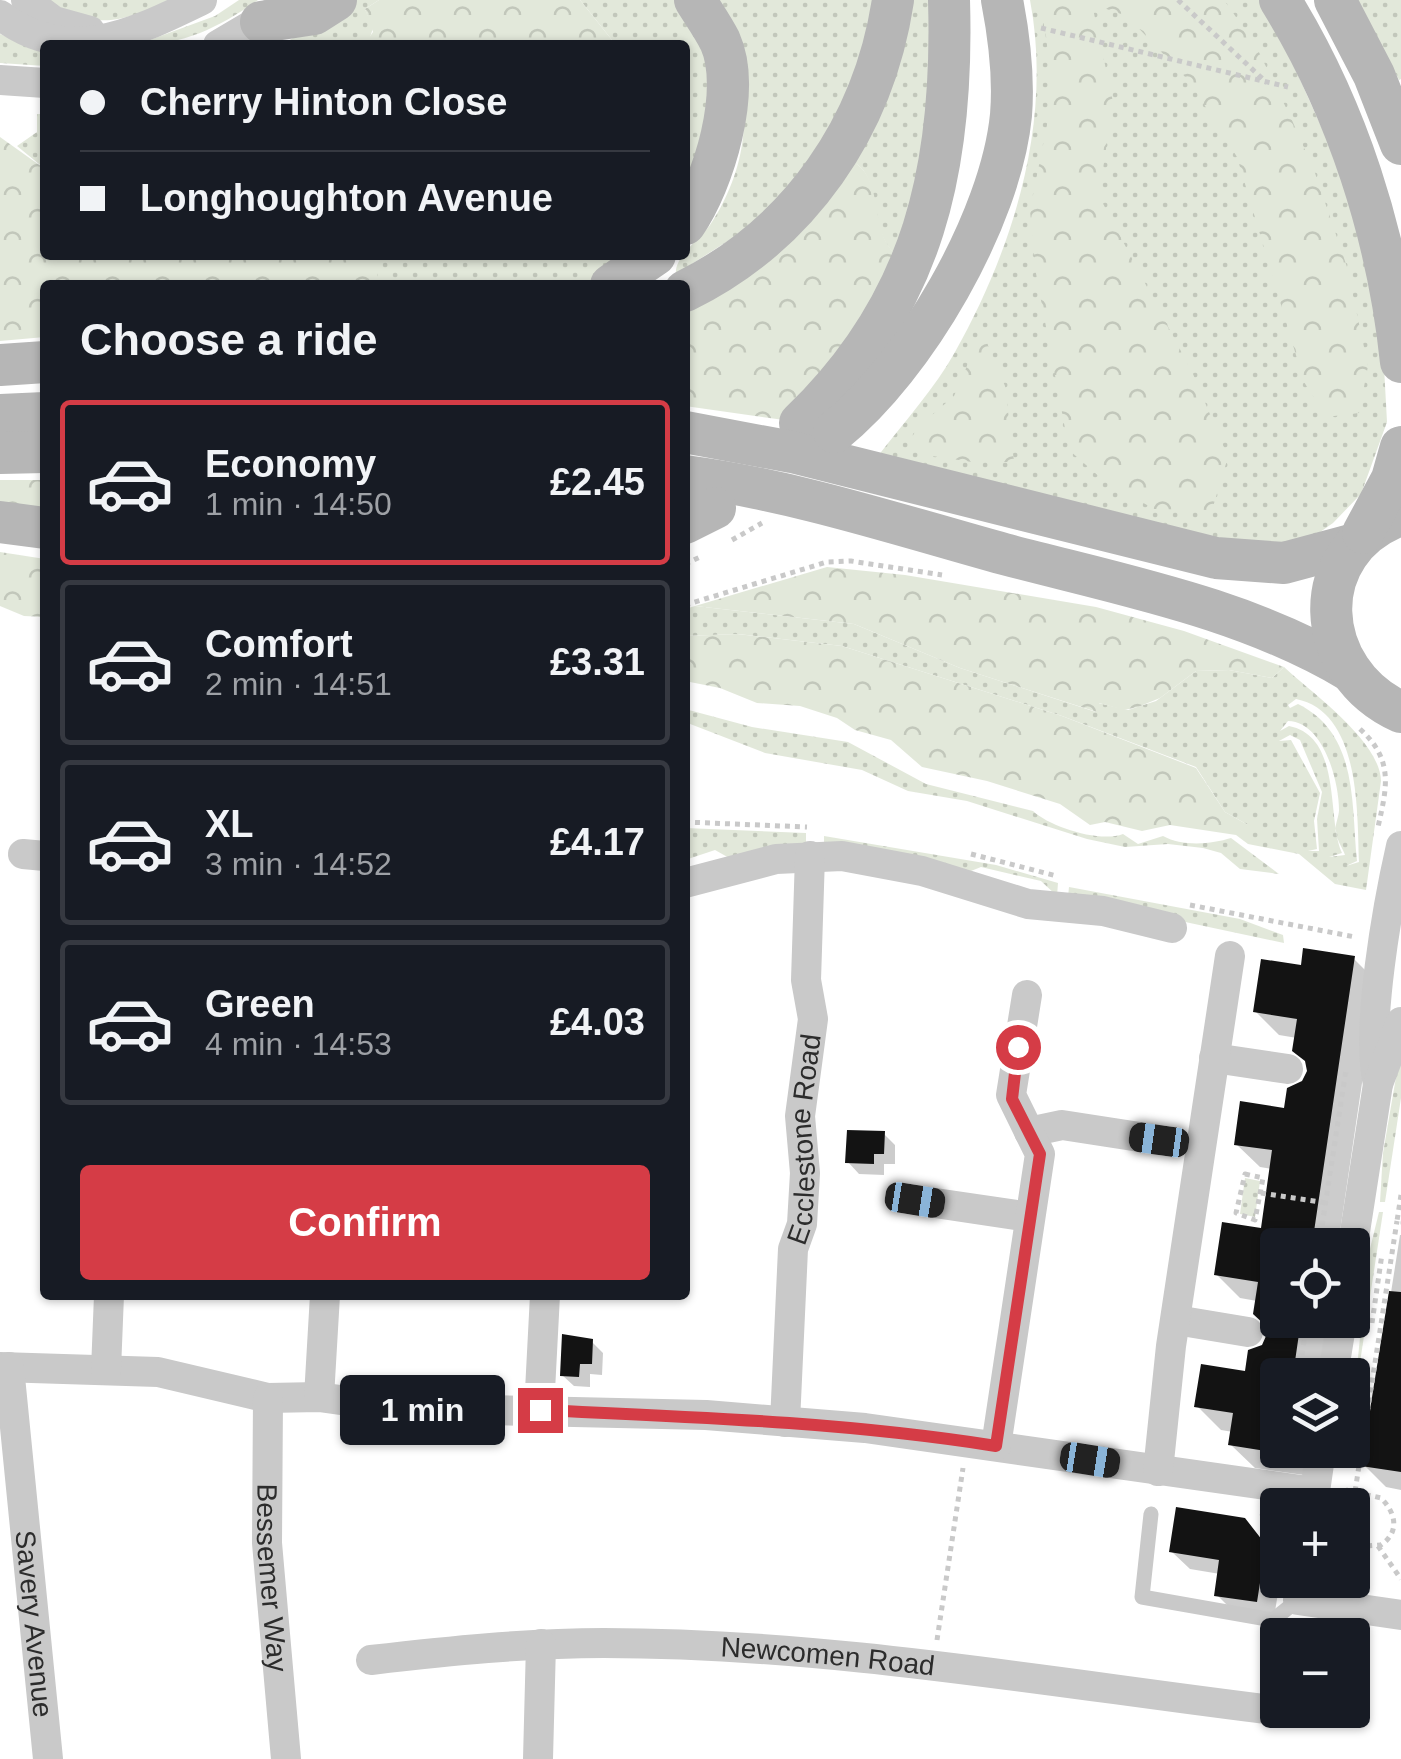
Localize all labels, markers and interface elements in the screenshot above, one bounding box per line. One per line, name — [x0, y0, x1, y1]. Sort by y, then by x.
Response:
text: Cherry Hinton Close — [140, 81, 507, 123]
text: Longhoughton Avenue — [140, 177, 553, 219]
text: Choose a ride — [80, 314, 378, 365]
icon: car — [85, 438, 175, 528]
text: Economy — [205, 443, 376, 485]
text: £2.45 — [550, 461, 645, 503]
text: 1 min · 14:50 — [205, 486, 392, 522]
icon: car — [85, 618, 175, 708]
text: Comfort — [205, 623, 353, 665]
text: £3.31 — [550, 641, 645, 683]
text: 2 min · 14:51 — [205, 666, 392, 702]
icon: car — [85, 798, 175, 888]
text: XL — [205, 803, 254, 845]
text: £4.17 — [550, 821, 645, 863]
text: 3 min · 14:52 — [205, 846, 392, 882]
icon: car — [85, 978, 175, 1068]
text: Green — [205, 983, 315, 1025]
text: £4.03 — [550, 1001, 645, 1043]
route start — [996, 1025, 1041, 1070]
text: 4 min · 14:53 — [205, 1026, 392, 1062]
street label: Ecclestone Road — [781, 1032, 827, 1249]
car — [1127, 1121, 1191, 1159]
button: Confirm — [80, 1165, 650, 1280]
car — [883, 1180, 947, 1220]
map controls — [1260, 1228, 1370, 1728]
button: locate — [1260, 1228, 1370, 1338]
button: layers — [1260, 1358, 1370, 1468]
callout: 1 min — [340, 1375, 505, 1445]
route end — [518, 1388, 563, 1433]
text: 1 min — [381, 1392, 464, 1428]
car — [1058, 1440, 1122, 1480]
street label: Bessemer Way — [251, 1483, 293, 1673]
button: + — [1260, 1488, 1370, 1598]
street label: Savery Avenue — [9, 1529, 59, 1719]
button: − — [1260, 1618, 1370, 1728]
street label: Newcomen Road — [720, 1631, 936, 1682]

